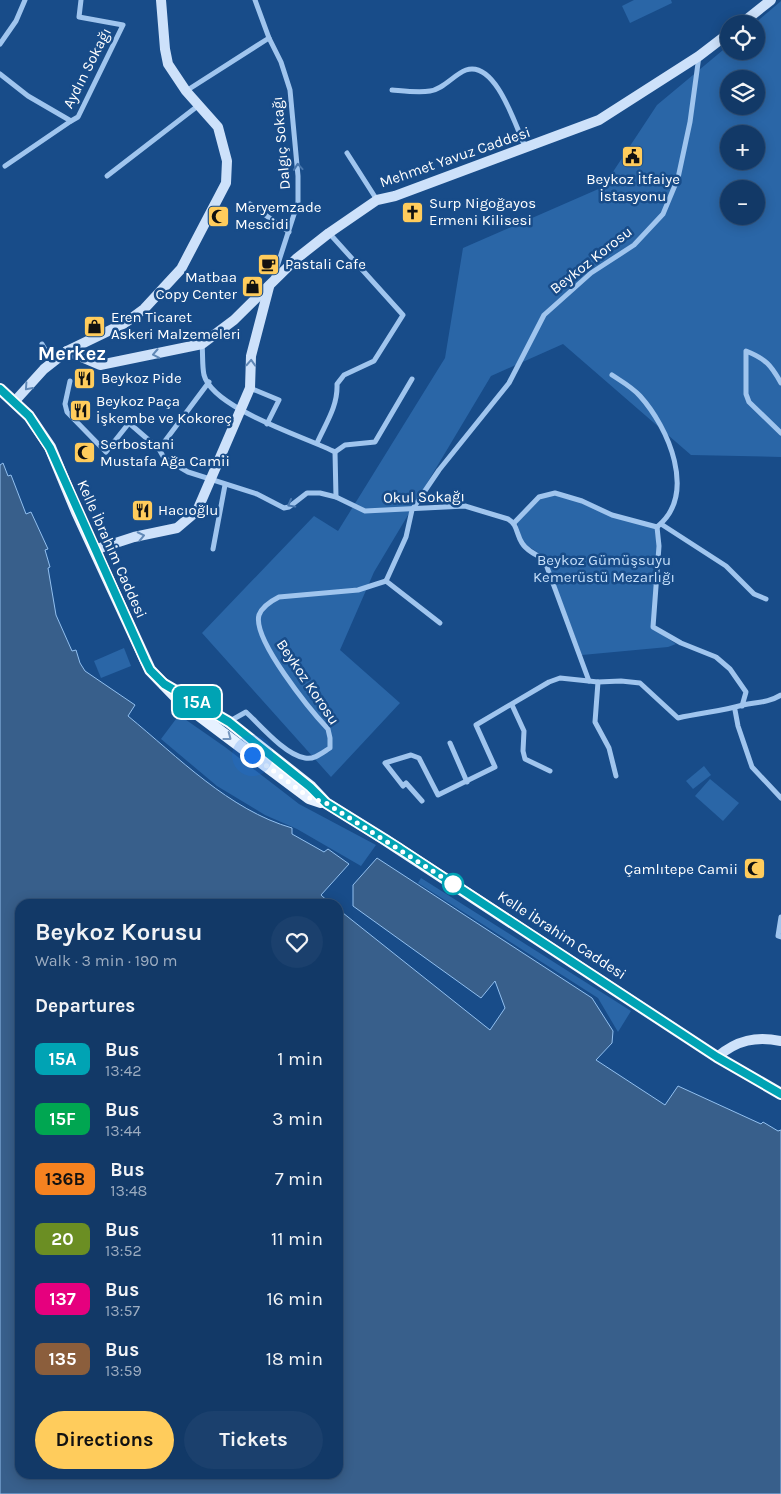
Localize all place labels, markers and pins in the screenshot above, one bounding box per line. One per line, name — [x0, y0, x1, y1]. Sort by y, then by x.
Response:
public building icon: Beykoz İtfaiye İstasyonu — [621, 144, 645, 168]
place label: Beykoz İtfaiye İstasyonu — [586, 170, 680, 205]
place label: Surp Nigoğayos Ermeni Kilisesi — [429, 194, 536, 229]
place label: Meryemzade Mescidi — [235, 198, 322, 233]
church icon: Surp Nigoğayos Ermeni Kilisesi — [401, 200, 425, 224]
mosque icon: Meryemzade Mescidi — [207, 204, 231, 228]
cafe icon: Pastali Cafe — [257, 252, 281, 276]
place label: Pastali Cafe — [285, 255, 366, 273]
place label: Matbaa Copy Center — [156, 268, 238, 303]
shop icon: Matbaa Copy Center — [241, 274, 265, 298]
place label: Eren Ticaret Askeri Malzemeleri — [111, 308, 241, 343]
shop icon: Eren Ticaret Askeri Malzemeleri — [83, 314, 107, 338]
restaurant icon: Beykoz Pide — [73, 366, 97, 390]
place label: Beykoz Pide — [101, 369, 182, 387]
place label: Beykoz Paça İşkembe ve Kokoreç — [96, 392, 232, 427]
restaurant icon: Beykoz Paça İşkembe ve Kokoreç — [68, 398, 92, 422]
place label: Serbostani Mustafa Ağa Camii — [100, 435, 230, 470]
mosque icon: Serbostani Mustafa Ağa Camii — [72, 441, 96, 465]
restaurant icon: Hacıoğlu — [130, 498, 154, 522]
place label: Hacıoğlu — [158, 501, 218, 519]
mosque icon: Çamlıtepe Camii — [742, 857, 766, 881]
place label: Çamlıtepe Camii — [624, 860, 738, 878]
unlabelled marker — [442, 873, 464, 895]

